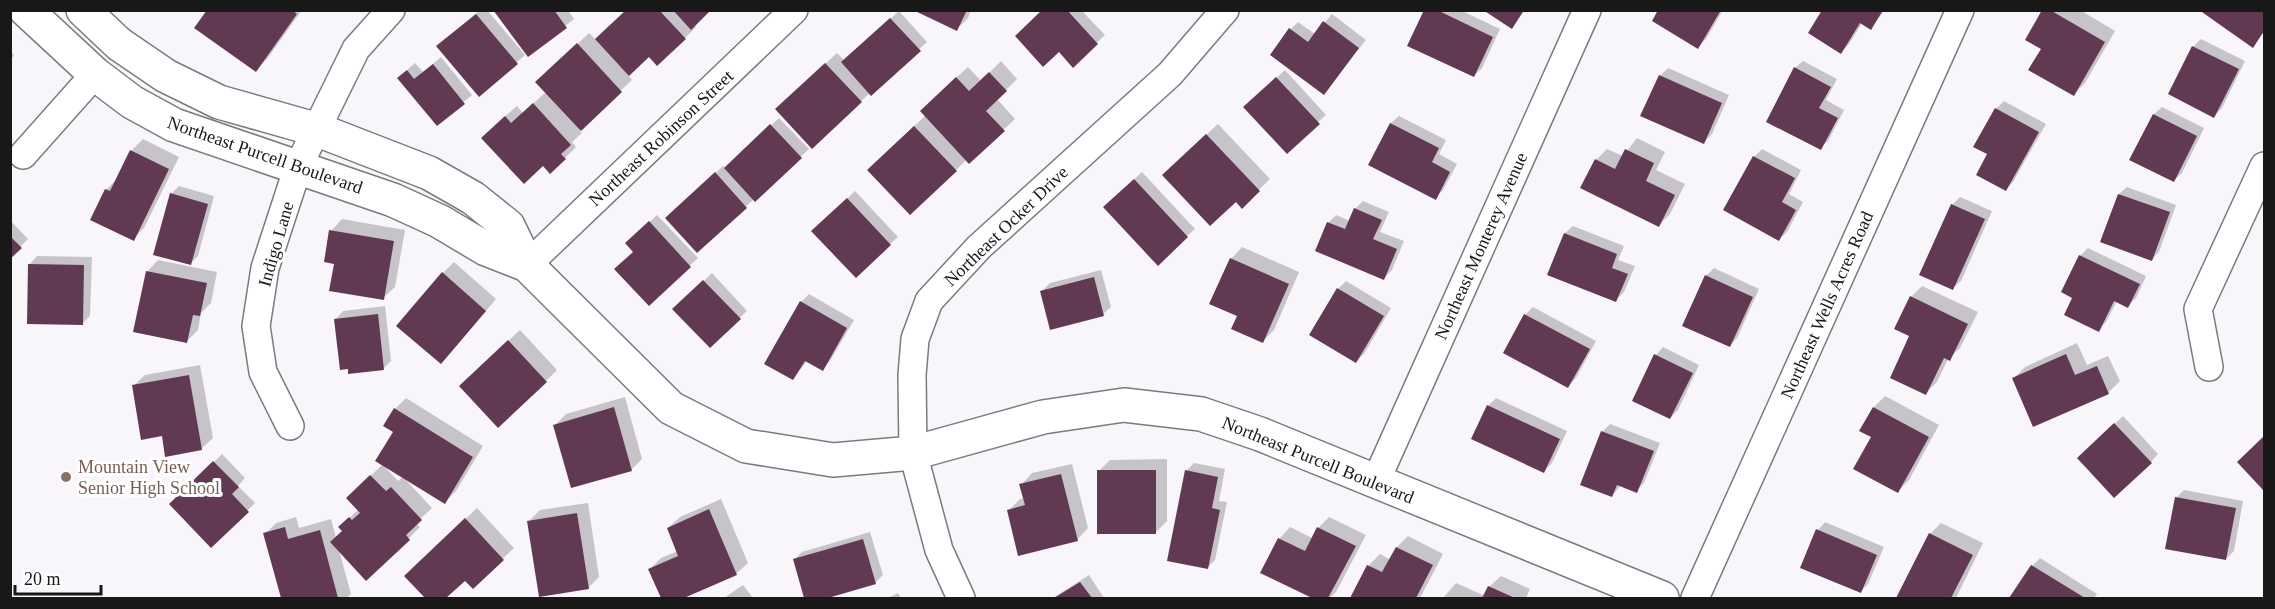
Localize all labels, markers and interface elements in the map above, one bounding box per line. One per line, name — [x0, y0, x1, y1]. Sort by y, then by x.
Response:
street label: Northeast Robinson Street — [585, 66, 737, 210]
street label: Northeast Purcell Boulevard — [165, 112, 365, 198]
street label: Northeast Monterey Avenue — [1431, 149, 1531, 343]
street label: Northeast Ocker Drive — [940, 162, 1072, 290]
street label: Indigo Lane — [254, 199, 298, 289]
street label: Northeast Wells Acres Road — [1777, 208, 1877, 402]
street label: Northeast Purcell Boulevard — [1219, 412, 1417, 508]
place label: Mountain View Senior High School — [78, 457, 220, 498]
marker: Mountain View Senior High School — [59, 470, 73, 484]
scale bar — [15, 558, 100, 596]
text: 20 m — [24, 569, 61, 589]

